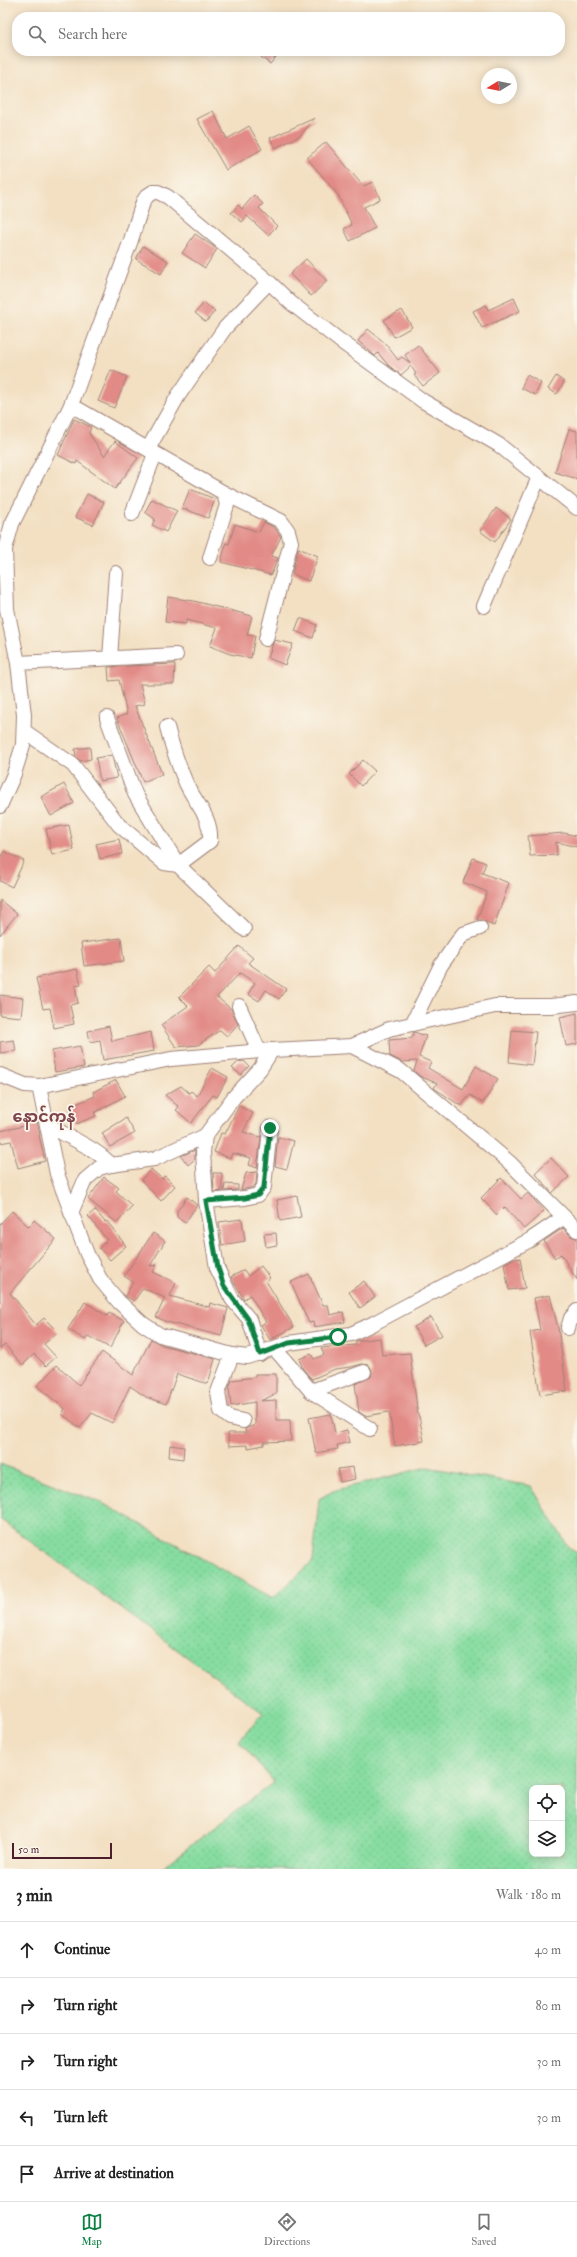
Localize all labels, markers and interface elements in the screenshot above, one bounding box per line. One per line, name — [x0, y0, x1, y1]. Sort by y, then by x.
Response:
search box — [12, 12, 565, 56]
icon: search — [26, 23, 48, 45]
text: Search here — [58, 25, 127, 44]
north arrow — [481, 68, 517, 104]
district label: နောင်ကုန် — [13, 1105, 75, 1130]
route end — [261, 1119, 279, 1137]
route start — [329, 1328, 347, 1346]
map controls — [529, 1785, 565, 1857]
button: locate — [529, 1785, 565, 1821]
button: layers — [529, 1821, 565, 1857]
scale bar — [12, 1841, 112, 1860]
text: 50 m — [18, 1843, 39, 1856]
text: 3 min — [16, 1885, 53, 1906]
text: Walk · 180 m — [496, 1887, 561, 1903]
icon: ahead — [16, 1939, 38, 1961]
text: Continue — [54, 1940, 110, 1959]
text: 40 m — [535, 1942, 561, 1958]
icon: right — [16, 1995, 38, 2017]
text: Turn right — [54, 1996, 117, 2015]
text: 80 m — [535, 1998, 561, 2014]
icon: right — [16, 2051, 38, 2073]
text: Turn right — [54, 2052, 117, 2071]
text: 30 m — [537, 2054, 561, 2070]
icon: left — [16, 2107, 38, 2129]
text: Turn left — [54, 2108, 108, 2127]
text: 30 m — [537, 2110, 561, 2126]
icon: arrive — [16, 2163, 38, 2185]
text: Arrive at destination — [54, 2164, 174, 2183]
tab: Map — [81, 2211, 103, 2248]
tab: Directions — [264, 2211, 310, 2248]
tab: Saved — [471, 2211, 496, 2248]

